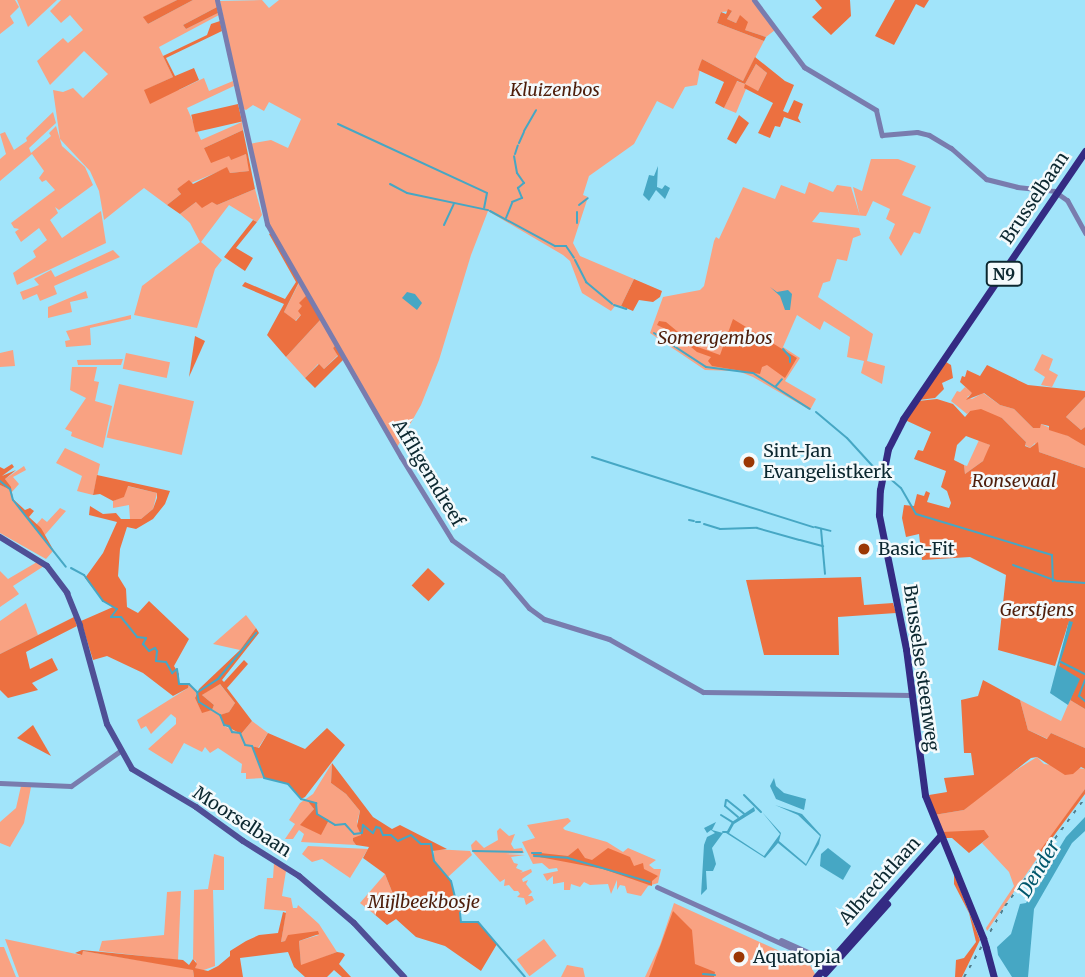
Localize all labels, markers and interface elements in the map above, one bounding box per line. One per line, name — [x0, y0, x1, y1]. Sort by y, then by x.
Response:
park label: Kluizenbos — [510, 79, 600, 101]
street label: Brusselbaan — [996, 148, 1074, 248]
road number: N9 — [985, 262, 1023, 286]
park label: Somergembos — [658, 327, 772, 349]
street label: Affligemdreef — [388, 416, 468, 530]
place label: Sint-Jan Evangelistkerk — [763, 441, 892, 484]
marker: Sint-Jan Evangelistkerk — [741, 454, 757, 470]
park label: Ronsevaal — [972, 470, 1056, 492]
place label: Basic-Fit — [878, 538, 955, 560]
marker: Basic-Fit — [856, 541, 872, 557]
street label: Brusselse steenweg — [899, 583, 943, 753]
park label: Gerstjens — [1000, 599, 1074, 621]
street label: Moorselbaan — [189, 782, 295, 862]
street label: Albrechtlaan — [835, 833, 925, 929]
water label: Dender — [1013, 836, 1065, 902]
park label: Mijlbeekbosje — [368, 891, 480, 913]
place label: Aquatopia — [753, 946, 841, 968]
marker: Aquatopia — [731, 949, 747, 965]

